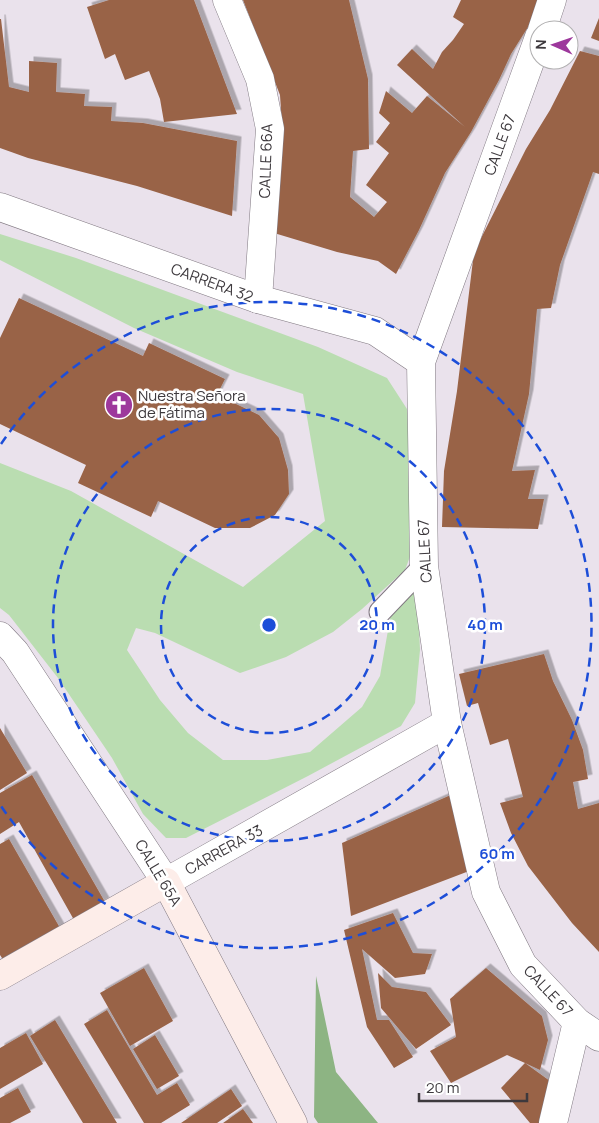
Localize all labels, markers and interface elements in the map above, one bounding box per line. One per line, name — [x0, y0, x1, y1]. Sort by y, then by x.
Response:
north arrow — [529, 20, 579, 70]
text: N — [531, 39, 550, 50]
street label: CALLE 67 — [479, 111, 520, 178]
street label: CALLE 66A — [254, 123, 277, 199]
street label: CARRERA 32 — [168, 258, 256, 307]
place label: Nuestra Señora de Fátima — [138, 385, 246, 423]
church icon: Nuestra Señora de Fátima — [104, 390, 134, 420]
street label: CALLE 67 — [412, 519, 437, 583]
text: 20 m — [359, 614, 395, 635]
text: 40 m — [467, 614, 503, 635]
centre of rings — [260, 616, 278, 634]
street label: CARRERA 33 — [181, 820, 266, 880]
street label: CALLE 65A — [130, 835, 187, 910]
text: 60 m — [479, 843, 515, 864]
street label: CALLE 67 — [519, 960, 578, 1021]
scale bar — [419, 1070, 526, 1102]
text: 20 m — [426, 1077, 459, 1098]

